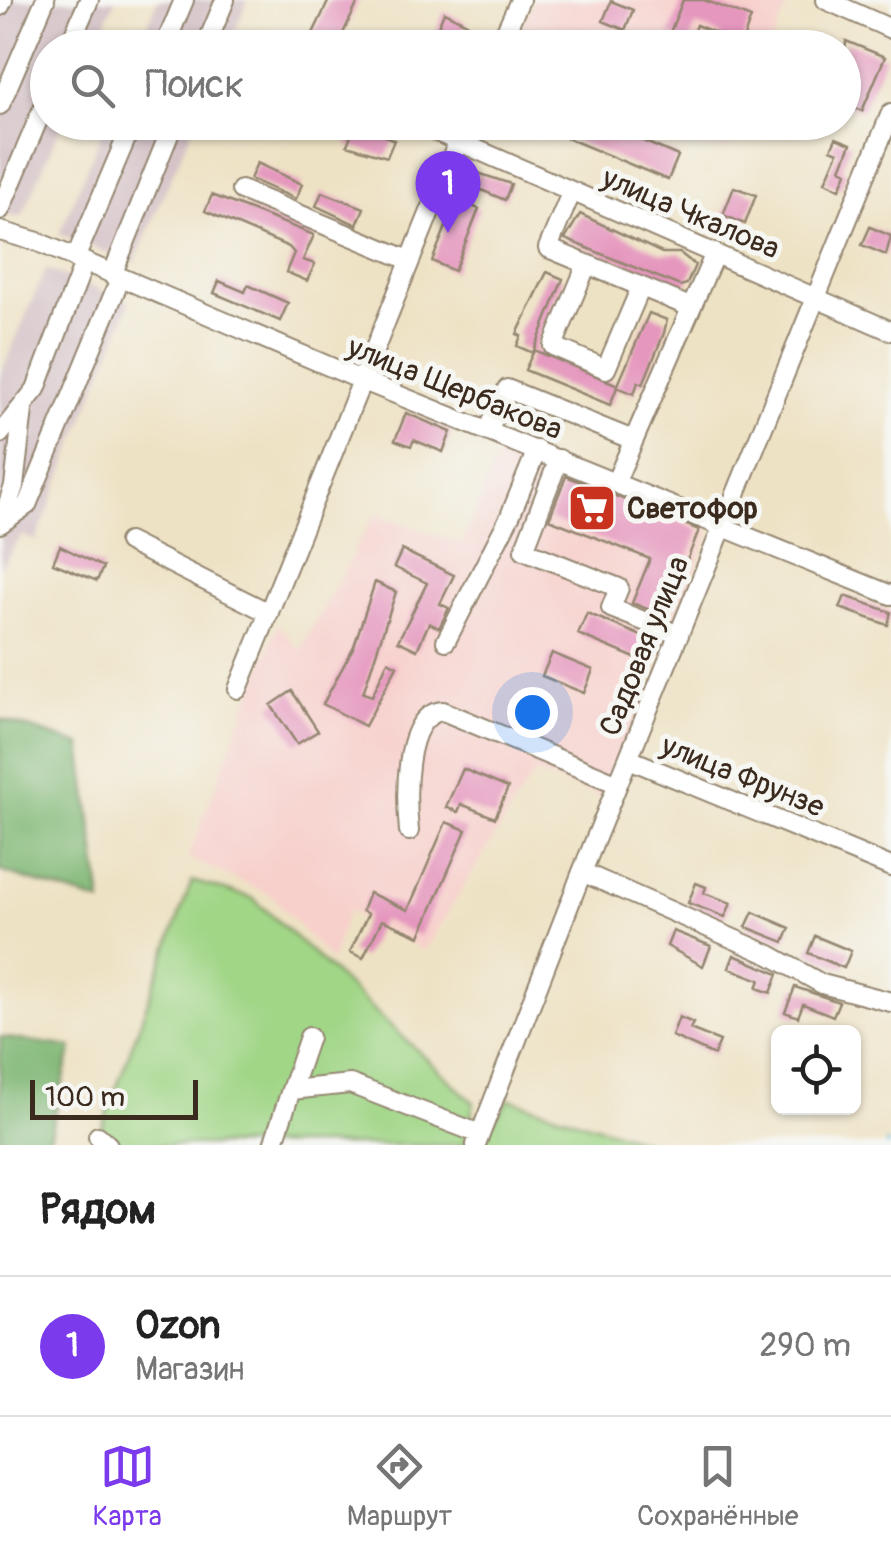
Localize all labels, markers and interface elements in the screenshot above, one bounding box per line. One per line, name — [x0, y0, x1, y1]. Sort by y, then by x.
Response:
search box — [30, 30, 861, 140]
icon: search — [65, 58, 120, 113]
text: Поиск — [145, 61, 244, 109]
pin: 1 — [416, 150, 480, 233]
street label: улица Чкалова — [596, 159, 785, 267]
street label: улица Щербакова — [341, 328, 568, 448]
supermarket icon: Светофор — [566, 482, 618, 534]
place label: Светофор — [627, 490, 758, 527]
street label: Садовая улица — [592, 551, 697, 741]
your location — [507, 687, 558, 738]
street label: улица Фрунзе — [655, 727, 830, 826]
map controls — [771, 1025, 861, 1115]
button: locate — [771, 1025, 861, 1115]
scale bar — [30, 1075, 198, 1120]
text: 100 m — [45, 1080, 125, 1115]
text: Рядом — [40, 1184, 156, 1236]
text: Ozon — [135, 1302, 220, 1350]
text: 1 — [66, 1326, 79, 1366]
text: 290 m — [759, 1326, 851, 1366]
text: Магазин — [135, 1350, 244, 1390]
tab: Карта — [92, 1439, 162, 1534]
tab: Маршрут — [347, 1439, 452, 1534]
tab: Сохранённые — [637, 1439, 799, 1534]

